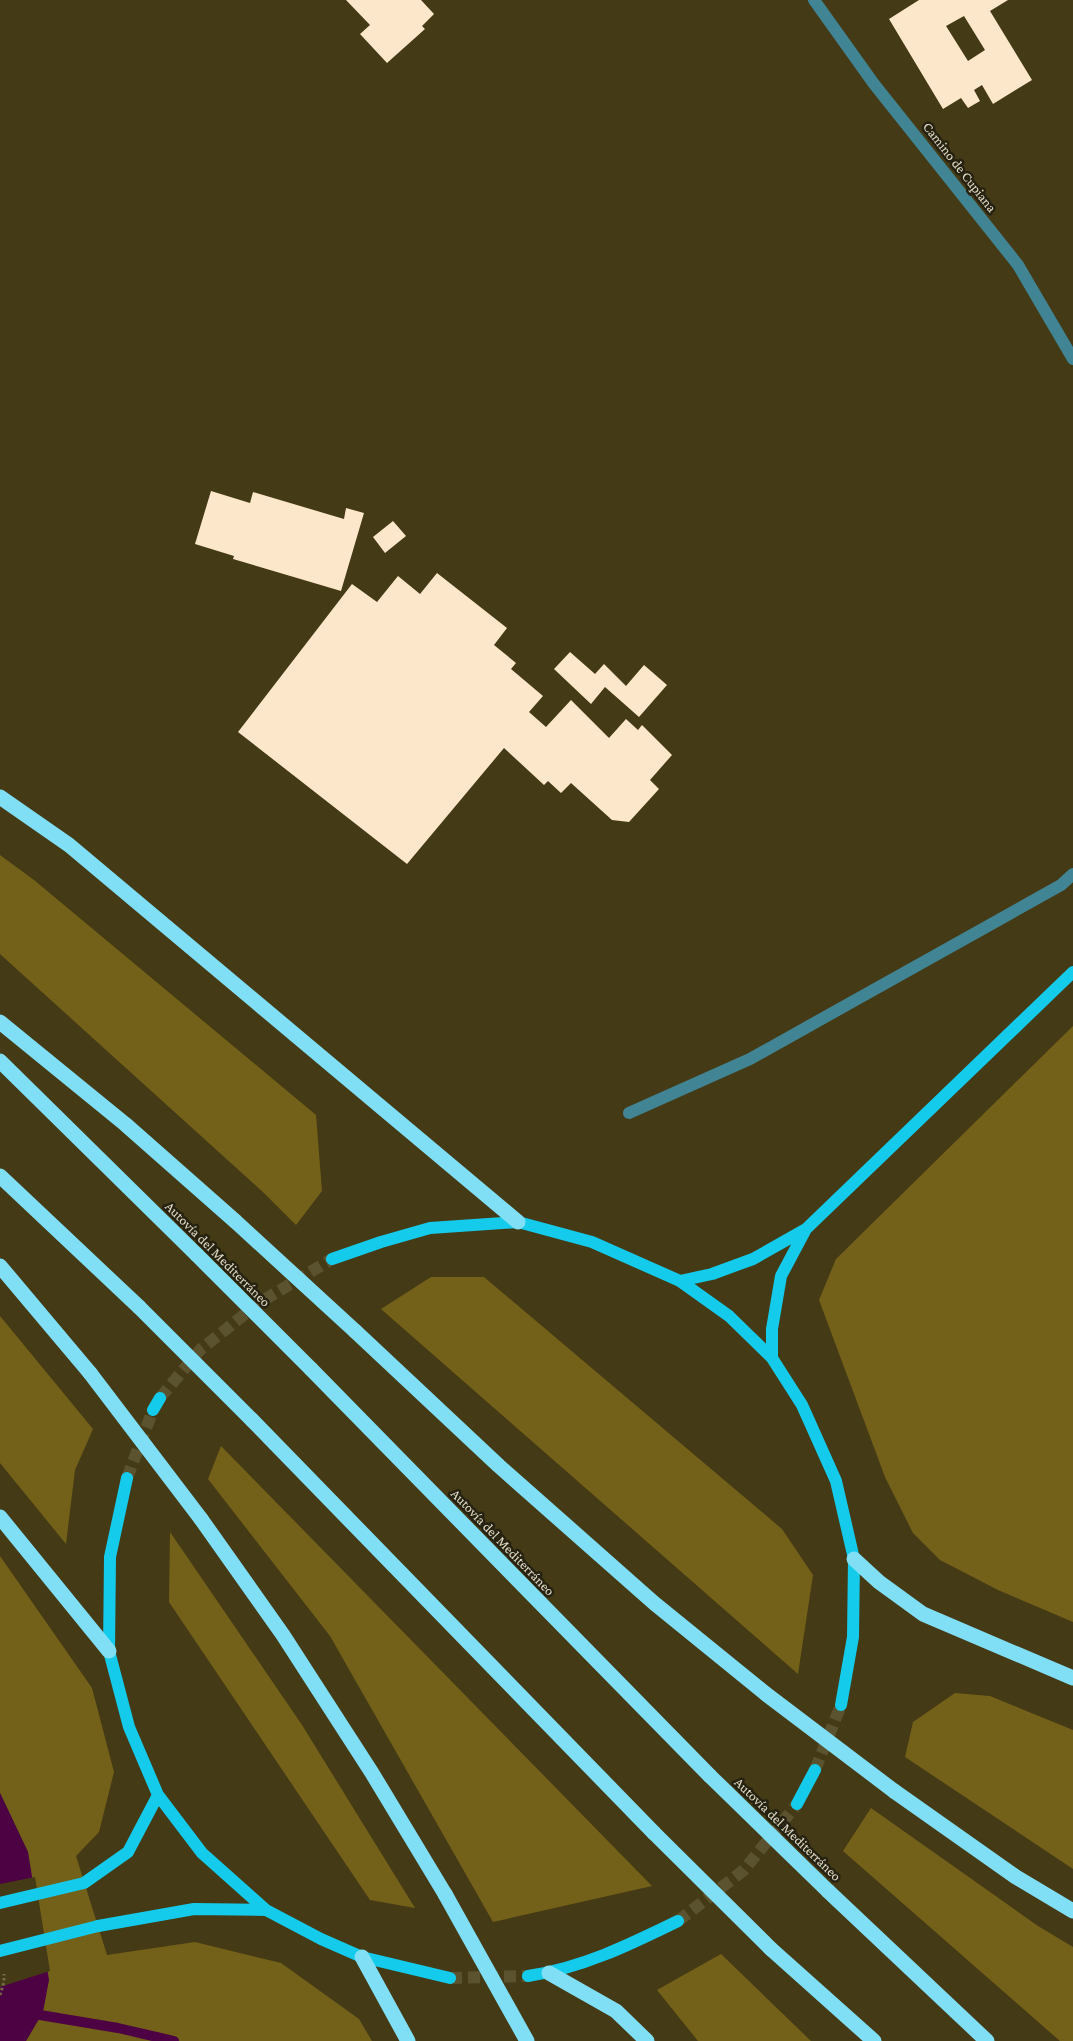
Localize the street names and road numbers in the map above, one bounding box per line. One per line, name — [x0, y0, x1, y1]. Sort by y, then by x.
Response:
street label: Camino de Cupiana — [920, 119, 1000, 216]
street label: Autovía del Mediterráneo — [162, 1198, 274, 1310]
street label: Autovía del Mediterráneo — [448, 1485, 558, 1599]
street label: Autovía del Mediterráneo — [731, 1774, 845, 1884]

